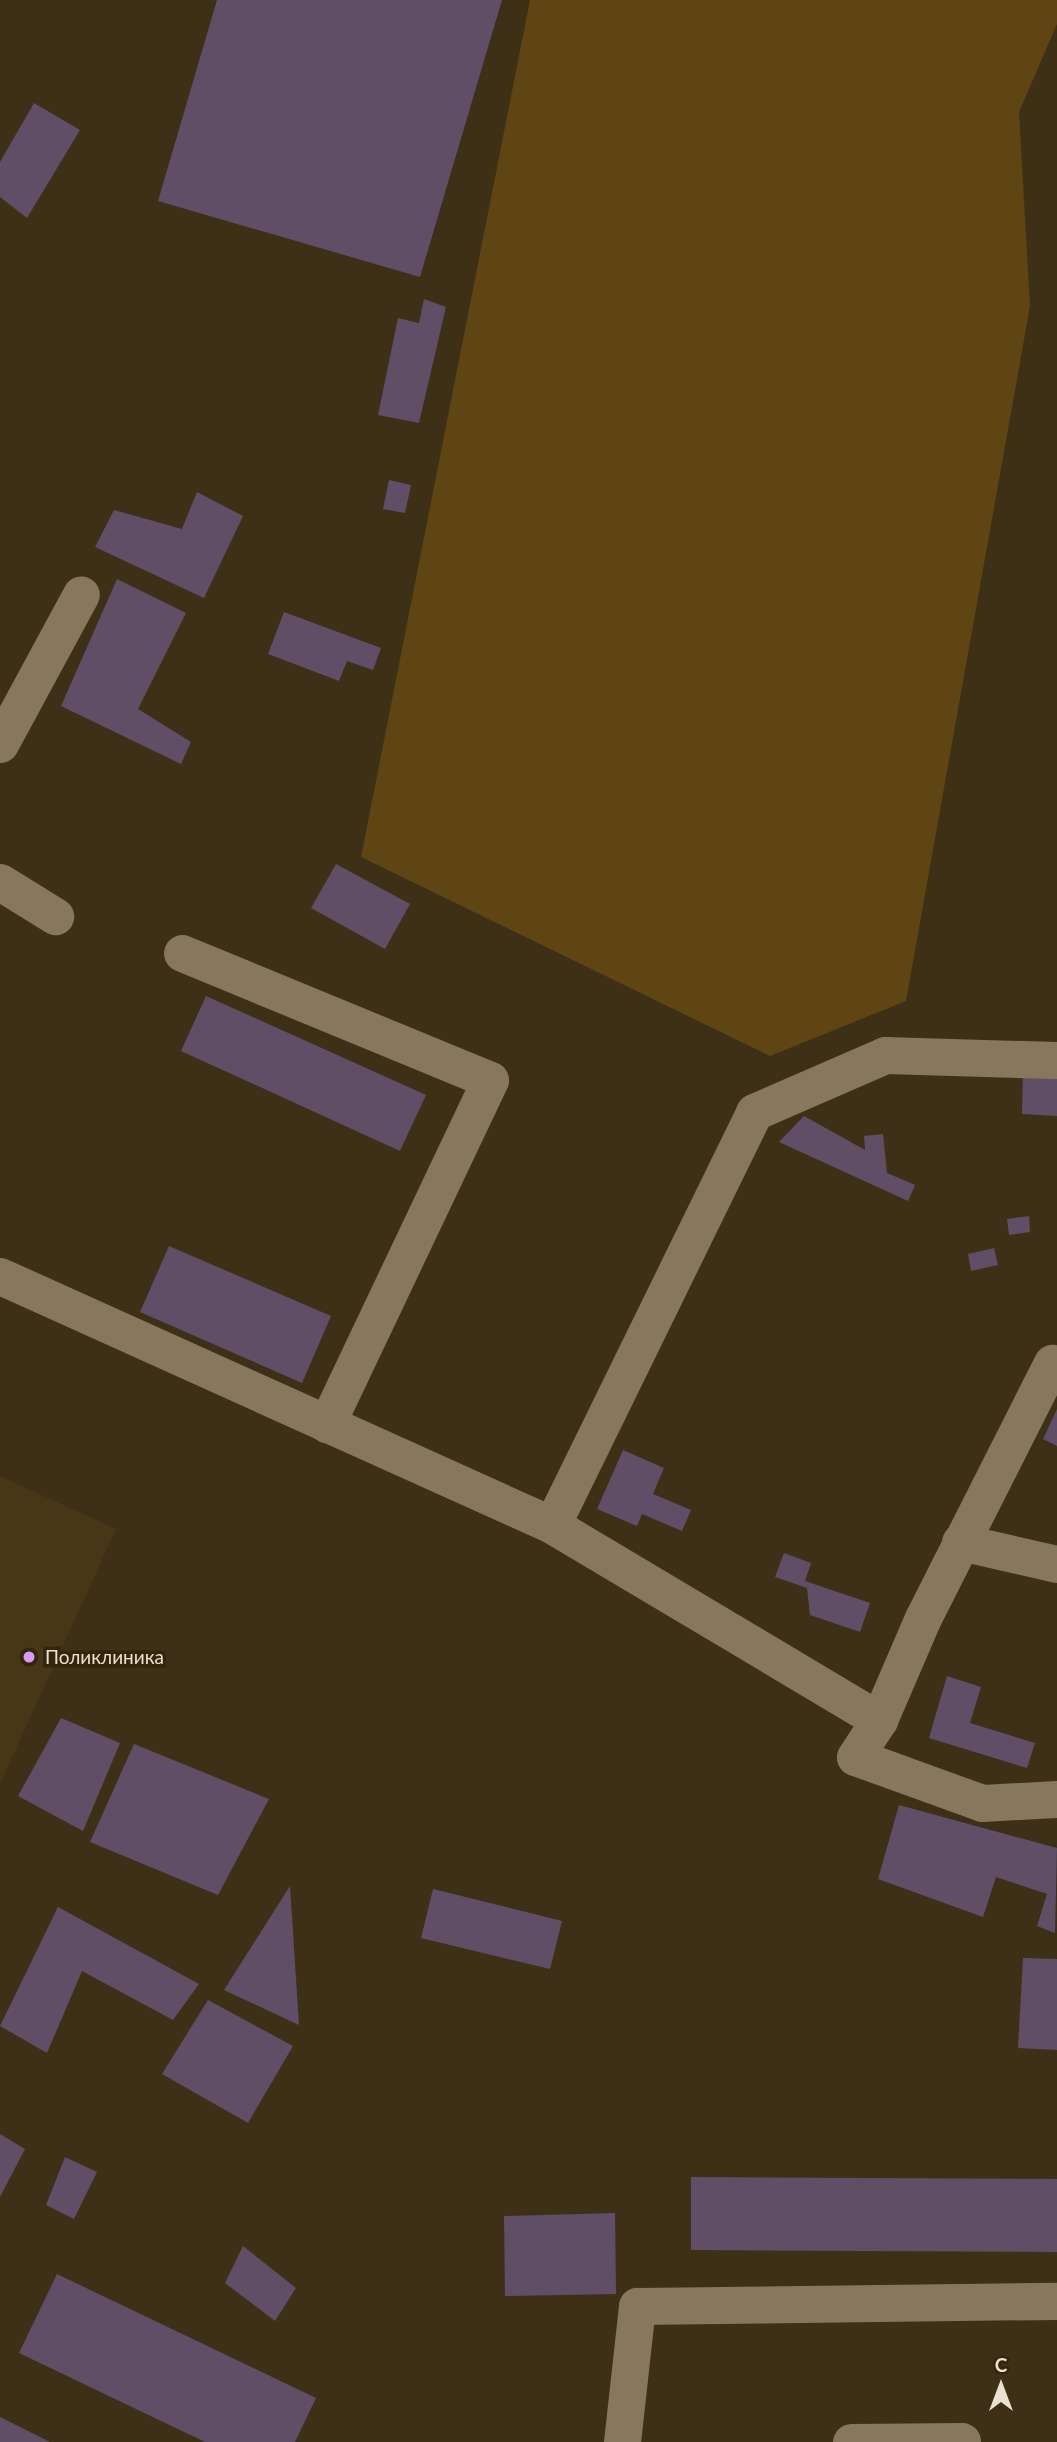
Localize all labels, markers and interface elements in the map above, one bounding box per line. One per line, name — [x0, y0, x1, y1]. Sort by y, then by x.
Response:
place label: Поликлиника — [45, 1646, 164, 1668]
marker: Поликлиника — [19, 1647, 39, 1667]
north arrow — [966, 2351, 1036, 2421]
text: С — [995, 2353, 1007, 2376]

